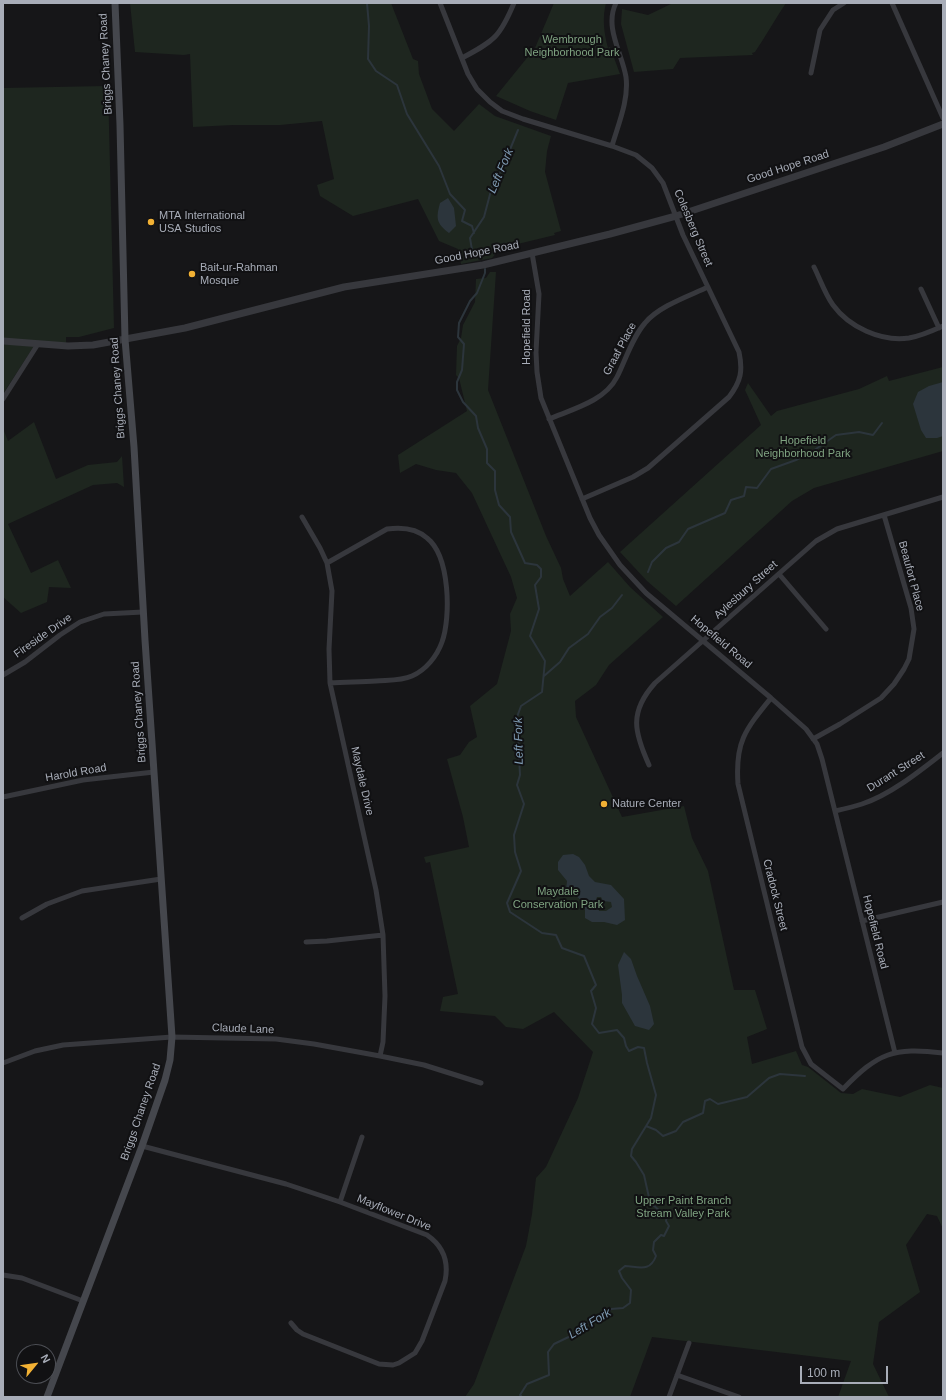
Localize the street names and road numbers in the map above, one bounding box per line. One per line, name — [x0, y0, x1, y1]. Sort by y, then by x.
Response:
street label: Briggs Chaney Road — [97, 13, 115, 115]
street label: Good Hope Road — [745, 147, 831, 187]
street label: Colesberg Street — [671, 187, 715, 269]
street label: Good Hope Road — [434, 238, 520, 268]
street label: Hopefield Road — [520, 289, 534, 365]
street label: Graaf Place — [601, 320, 639, 378]
street label: Briggs Chaney Road — [108, 337, 128, 439]
street label: Beaufort Place — [895, 539, 927, 613]
street label: Aylesbury Street — [712, 558, 780, 622]
street label: Fireside Drive — [11, 611, 75, 661]
street label: Hopefield Road — [688, 613, 754, 671]
street label: Briggs Chaney Road — [129, 661, 149, 763]
street label: Maydale Drive — [348, 745, 376, 817]
street label: Durant Street — [865, 749, 927, 795]
street label: Harold Road — [44, 761, 108, 785]
street label: Cradock Street — [760, 858, 790, 932]
street label: Hopefield Road — [859, 894, 891, 970]
street label: Claude Lane — [212, 1021, 274, 1037]
street label: Briggs Chaney Road — [118, 1062, 164, 1162]
street label: Mayflower Drive — [355, 1192, 433, 1234]

